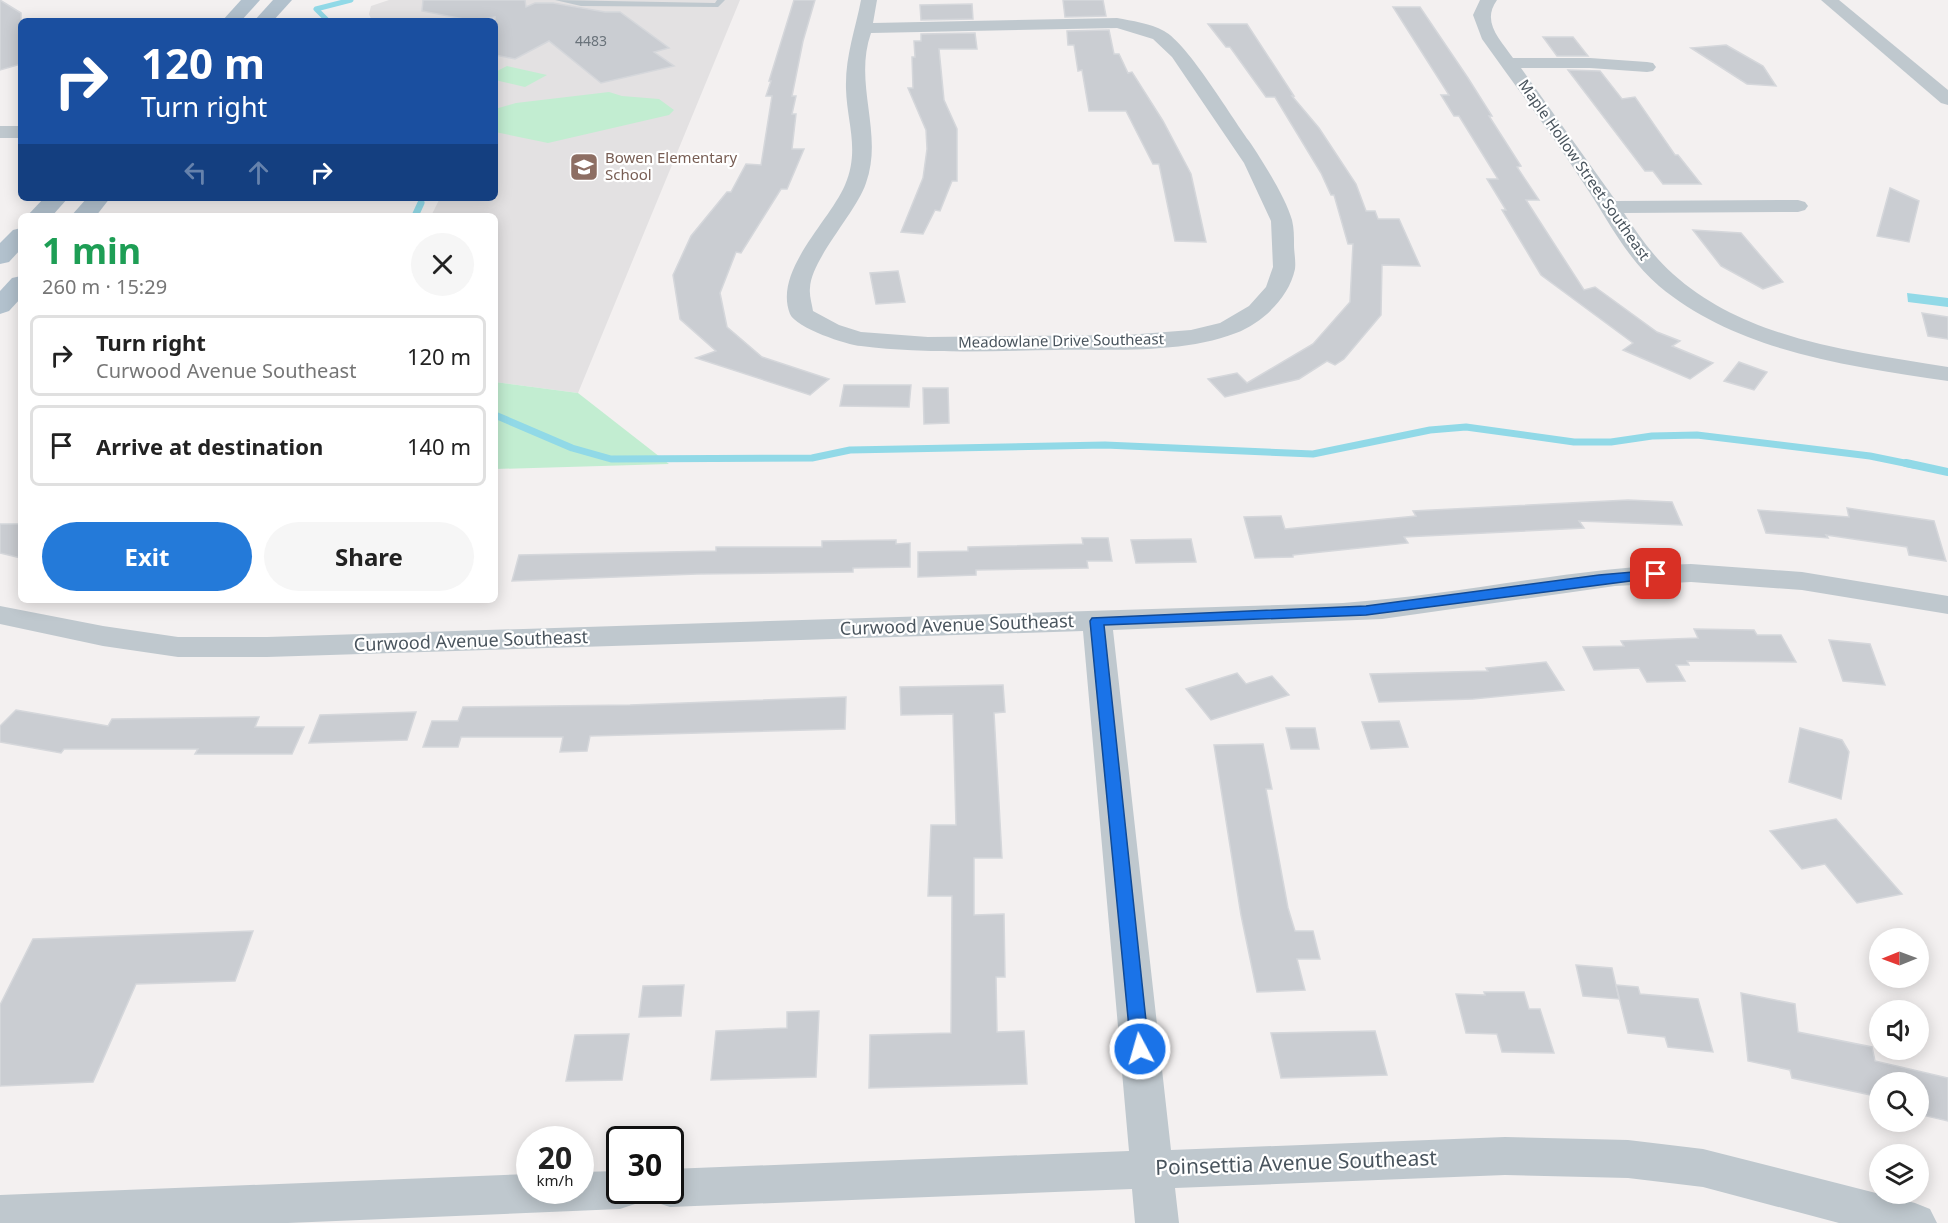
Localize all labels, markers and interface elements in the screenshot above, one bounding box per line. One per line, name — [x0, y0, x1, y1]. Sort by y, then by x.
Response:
house number: 4483 — [575, 31, 607, 50]
text: 120 m — [141, 34, 265, 91]
icon: right — [42, 42, 120, 120]
street label: Maple Hollow Street Southeast — [1515, 75, 1655, 264]
text: Turn right — [141, 88, 267, 125]
place label: Bowen Elementary School — [605, 147, 737, 184]
school or university icon: Bowen Elementary School — [568, 151, 600, 183]
icon: left — [179, 156, 212, 189]
icon: ahead — [242, 156, 275, 189]
icon: right — [305, 156, 338, 189]
text: 1 min — [42, 226, 141, 275]
button: close — [411, 233, 474, 296]
text: 260 m · 15:29 — [42, 273, 167, 300]
text: Turn right — [96, 327, 206, 357]
street label: Meadowlane Drive Southeast — [958, 328, 1165, 352]
icon: right — [45, 339, 78, 372]
text: 120 m — [407, 341, 471, 371]
text: Curwood Avenue Southeast — [96, 357, 356, 384]
icon: arrive — [45, 429, 78, 462]
text: Arrive at destination — [96, 431, 323, 461]
text: 140 m — [407, 431, 471, 461]
button: Exit — [42, 522, 252, 591]
button: Share — [264, 522, 474, 591]
pin — [1630, 548, 1681, 599]
icon: arrive — [1639, 557, 1672, 590]
street label: Curwood Avenue Southeast — [839, 608, 1075, 640]
street label: Curwood Avenue Southeast — [353, 624, 589, 656]
north arrow — [1869, 928, 1929, 988]
map controls — [1869, 928, 1929, 1204]
button: sound — [1869, 1000, 1929, 1060]
position arrow — [1108, 1017, 1172, 1081]
button: search — [1869, 1072, 1929, 1132]
speed limit sign: 30 — [606, 1126, 684, 1204]
text: 20 — [538, 1137, 572, 1178]
street label: Poinsettia Avenue Southeast — [1155, 1143, 1438, 1181]
button: layers — [1869, 1144, 1929, 1204]
text: km/h — [537, 1170, 573, 1190]

